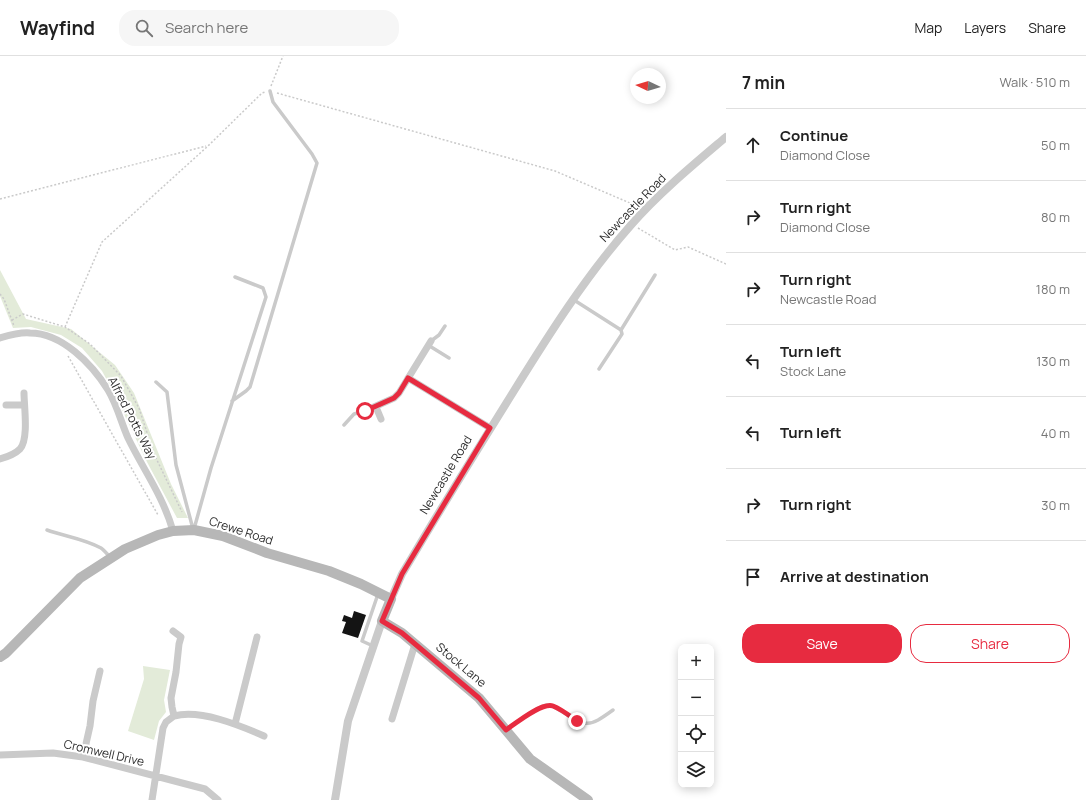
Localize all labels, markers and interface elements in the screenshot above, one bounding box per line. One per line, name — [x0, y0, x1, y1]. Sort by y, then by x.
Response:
search box — [119, 10, 399, 46]
text: Wayfind — [20, 15, 95, 41]
icon: search — [133, 17, 155, 39]
text: Search here — [165, 17, 248, 38]
text: Map — [914, 18, 942, 37]
text: Layers — [964, 18, 1006, 37]
text: Share — [1028, 18, 1066, 37]
north arrow — [630, 68, 666, 104]
text: 7 min — [742, 71, 785, 94]
text: Walk · 510 m — [999, 73, 1070, 91]
text: Continue — [780, 125, 848, 146]
icon: ahead — [742, 134, 764, 156]
text: 50 m — [1041, 136, 1070, 154]
text: Diamond Close — [780, 146, 870, 164]
street label: Newcastle Road — [596, 170, 670, 246]
text: Turn right — [780, 197, 851, 218]
icon: right — [742, 206, 764, 228]
text: 80 m — [1041, 208, 1070, 226]
text: Diamond Close — [780, 218, 870, 236]
text: Turn right — [780, 269, 851, 290]
icon: right — [742, 278, 764, 300]
text: 180 m — [1036, 280, 1070, 298]
text: Newcastle Road — [780, 290, 876, 308]
text: Turn left — [780, 341, 842, 362]
icon: left — [742, 350, 764, 372]
text: 130 m — [1036, 352, 1070, 370]
text: Stock Lane — [780, 362, 846, 380]
street label: Alfred Potts Way — [104, 374, 161, 463]
route start — [356, 402, 374, 420]
icon: left — [742, 422, 764, 444]
text: Turn left — [780, 422, 842, 443]
text: 40 m — [1041, 424, 1070, 442]
street label: Newcastle Road — [415, 432, 476, 517]
icon: right — [742, 494, 764, 516]
text: Turn right — [780, 494, 851, 515]
text: 30 m — [1041, 496, 1070, 514]
street label: Crewe Road — [207, 512, 275, 549]
icon: arrive — [742, 566, 764, 588]
text: Arrive at destination — [780, 566, 929, 587]
button: Save — [742, 624, 902, 663]
button: Share — [910, 624, 1070, 663]
street label: Stock Lane — [433, 639, 490, 691]
map controls — [678, 644, 714, 788]
button: + — [678, 644, 714, 680]
button: − — [678, 680, 714, 716]
route end — [568, 712, 586, 730]
button: locate — [678, 716, 714, 752]
street label: Cromwell Drive — [62, 735, 146, 770]
button: layers — [678, 752, 714, 788]

